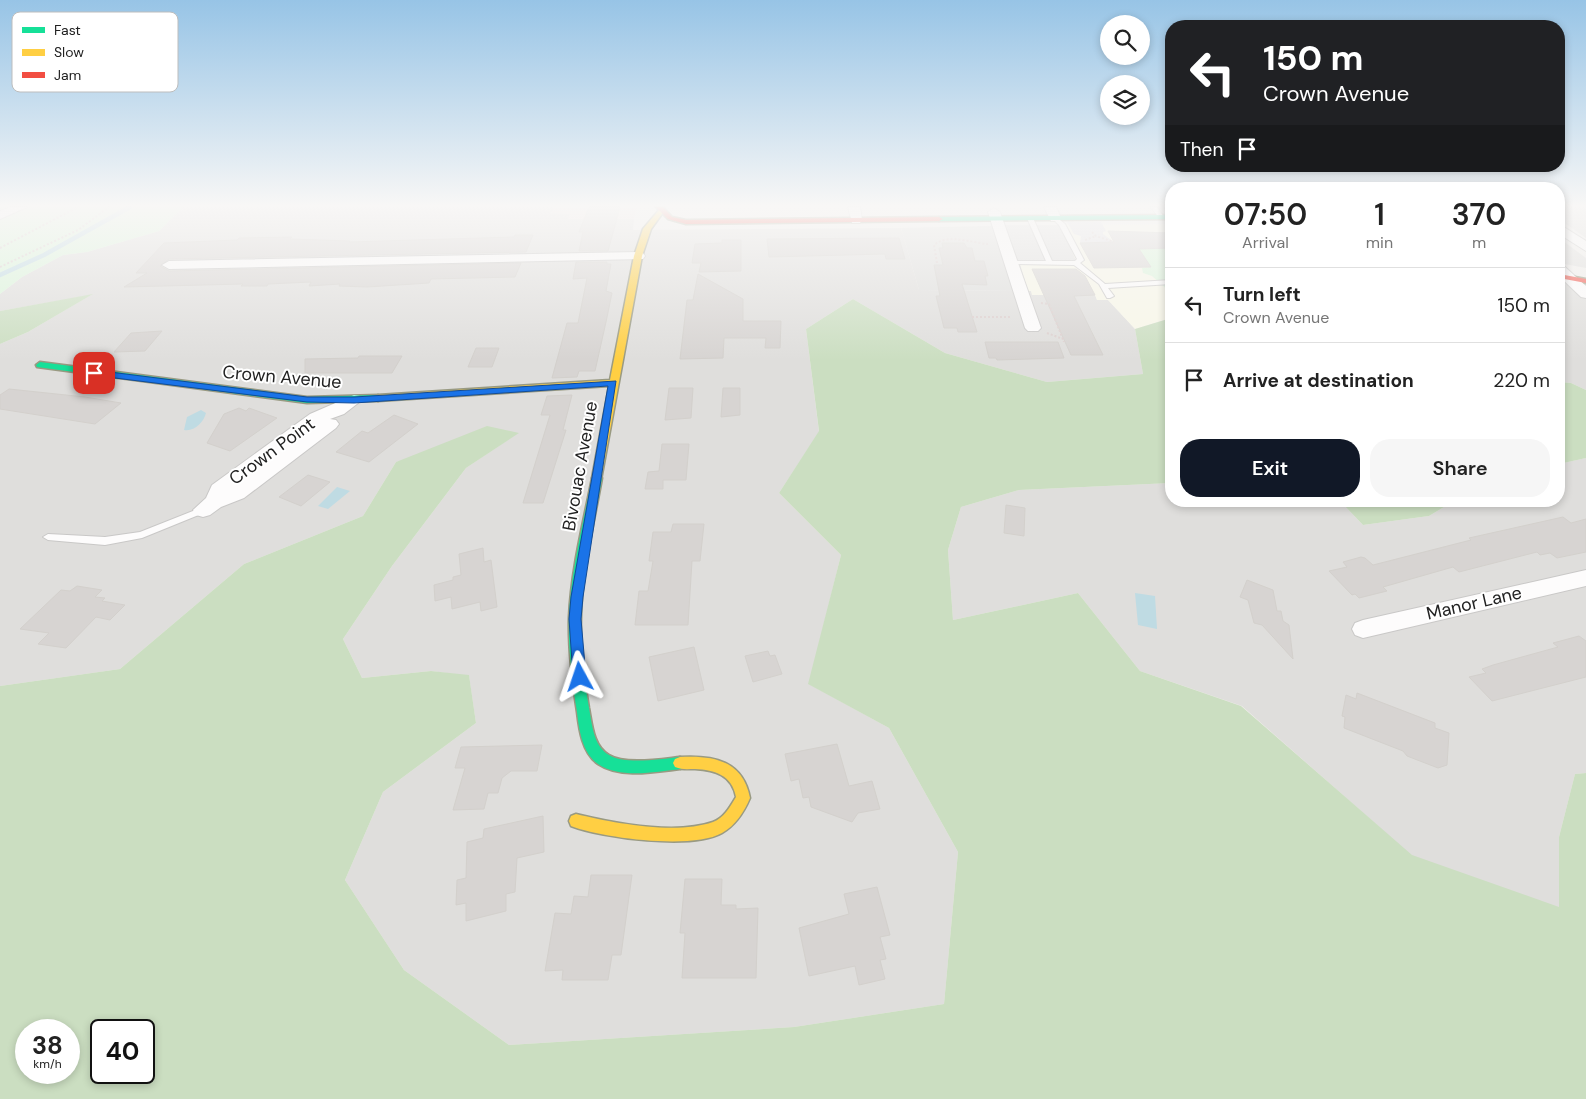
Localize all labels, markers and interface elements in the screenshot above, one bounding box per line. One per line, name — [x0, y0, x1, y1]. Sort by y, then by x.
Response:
legend — [12, 12, 178, 92]
map controls — [1100, 15, 1150, 125]
button: search — [1100, 15, 1150, 65]
text: Fast — [54, 21, 81, 39]
text: 150 m — [1263, 35, 1363, 81]
icon: left — [1180, 40, 1245, 105]
text: Slow — [54, 43, 84, 61]
text: Jam — [54, 66, 81, 84]
button: layers — [1100, 75, 1150, 125]
text: Crown Avenue — [1263, 79, 1409, 108]
icon: arrive — [1233, 135, 1261, 163]
text: Then — [1180, 137, 1223, 162]
text: 07:50 — [1224, 195, 1307, 234]
text: 1 — [1374, 195, 1385, 234]
text: 370 — [1452, 195, 1506, 234]
text: Arrival — [1242, 232, 1289, 253]
text: min — [1366, 232, 1393, 253]
text: m — [1472, 232, 1486, 253]
text: Turn left — [1223, 282, 1301, 307]
icon: left — [1180, 291, 1208, 319]
text: 150 m — [1498, 293, 1550, 318]
text: Crown Avenue — [1223, 307, 1329, 328]
pin — [73, 352, 115, 394]
icon: arrive — [80, 359, 108, 387]
street label: Crown Avenue — [221, 360, 343, 394]
icon: arrive — [1180, 366, 1208, 394]
text: Arrive at destination — [1223, 368, 1414, 393]
text: 220 m — [1493, 368, 1550, 393]
street label: Bivouac Avenue — [557, 399, 603, 533]
street label: Crown Point — [224, 412, 320, 490]
button: Exit — [1180, 439, 1360, 497]
button: Share — [1370, 439, 1550, 497]
street label: Manor Lane — [1424, 580, 1524, 626]
position arrow — [553, 650, 605, 702]
speed limit sign: 40 — [90, 1019, 155, 1084]
text: 38 — [32, 1029, 63, 1062]
text: km/h — [33, 1056, 62, 1072]

